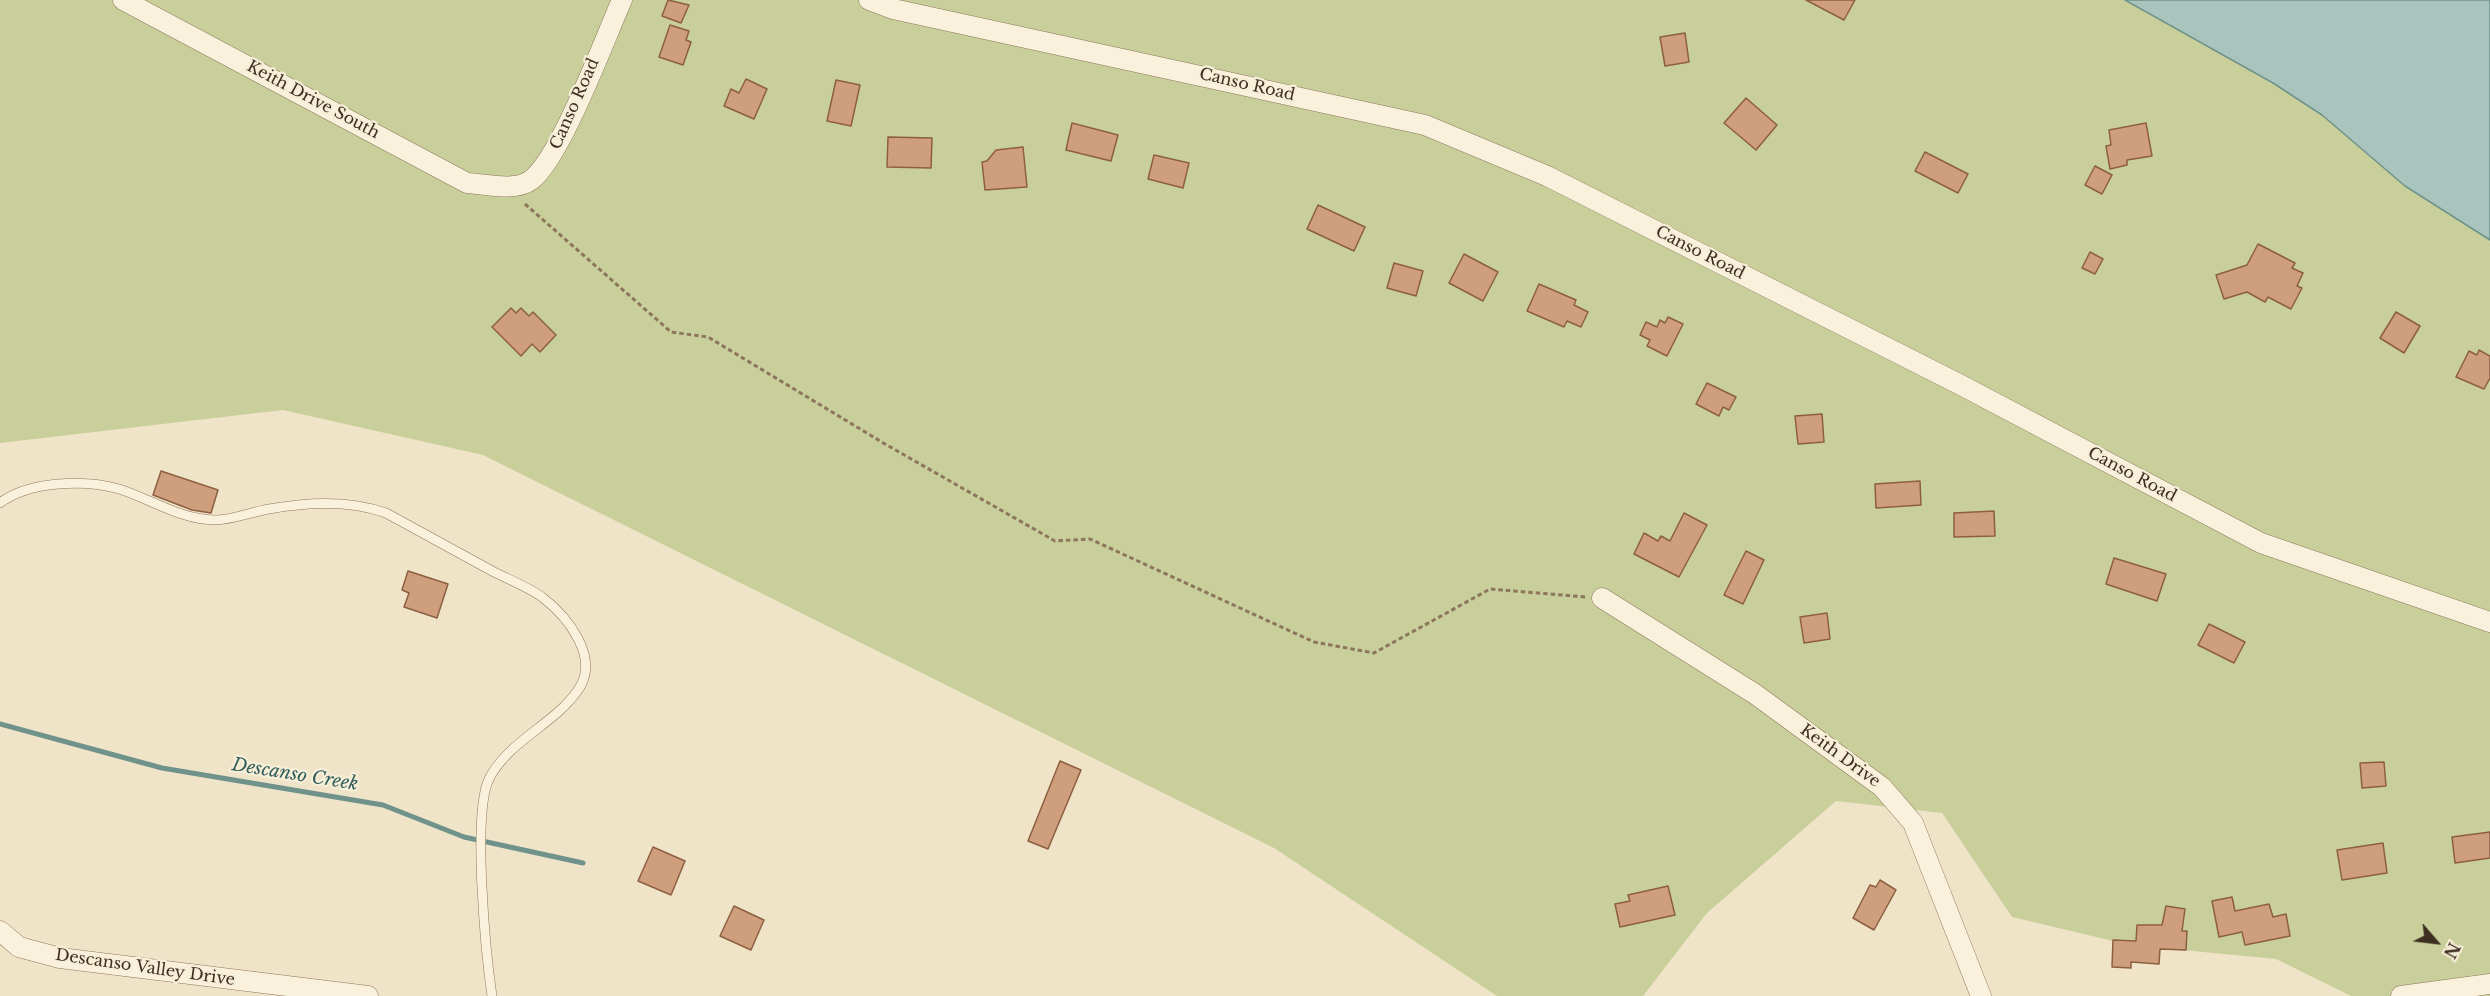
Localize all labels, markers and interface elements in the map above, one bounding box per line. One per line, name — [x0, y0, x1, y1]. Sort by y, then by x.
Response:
street label: Canso Road — [546, 56, 604, 152]
street label: Keith Drive South — [243, 57, 383, 143]
street label: Canso Road — [1197, 65, 1297, 105]
street label: Canso Road — [1652, 222, 1748, 284]
street label: Canso Road — [2084, 444, 2180, 506]
street label: Keith Drive — [1796, 721, 1884, 791]
water label: Descanso Creek — [230, 754, 360, 796]
north arrow — [2406, 912, 2466, 972]
text: N — [2440, 939, 2464, 962]
street label: Descanso Valley Drive — [54, 946, 236, 990]

